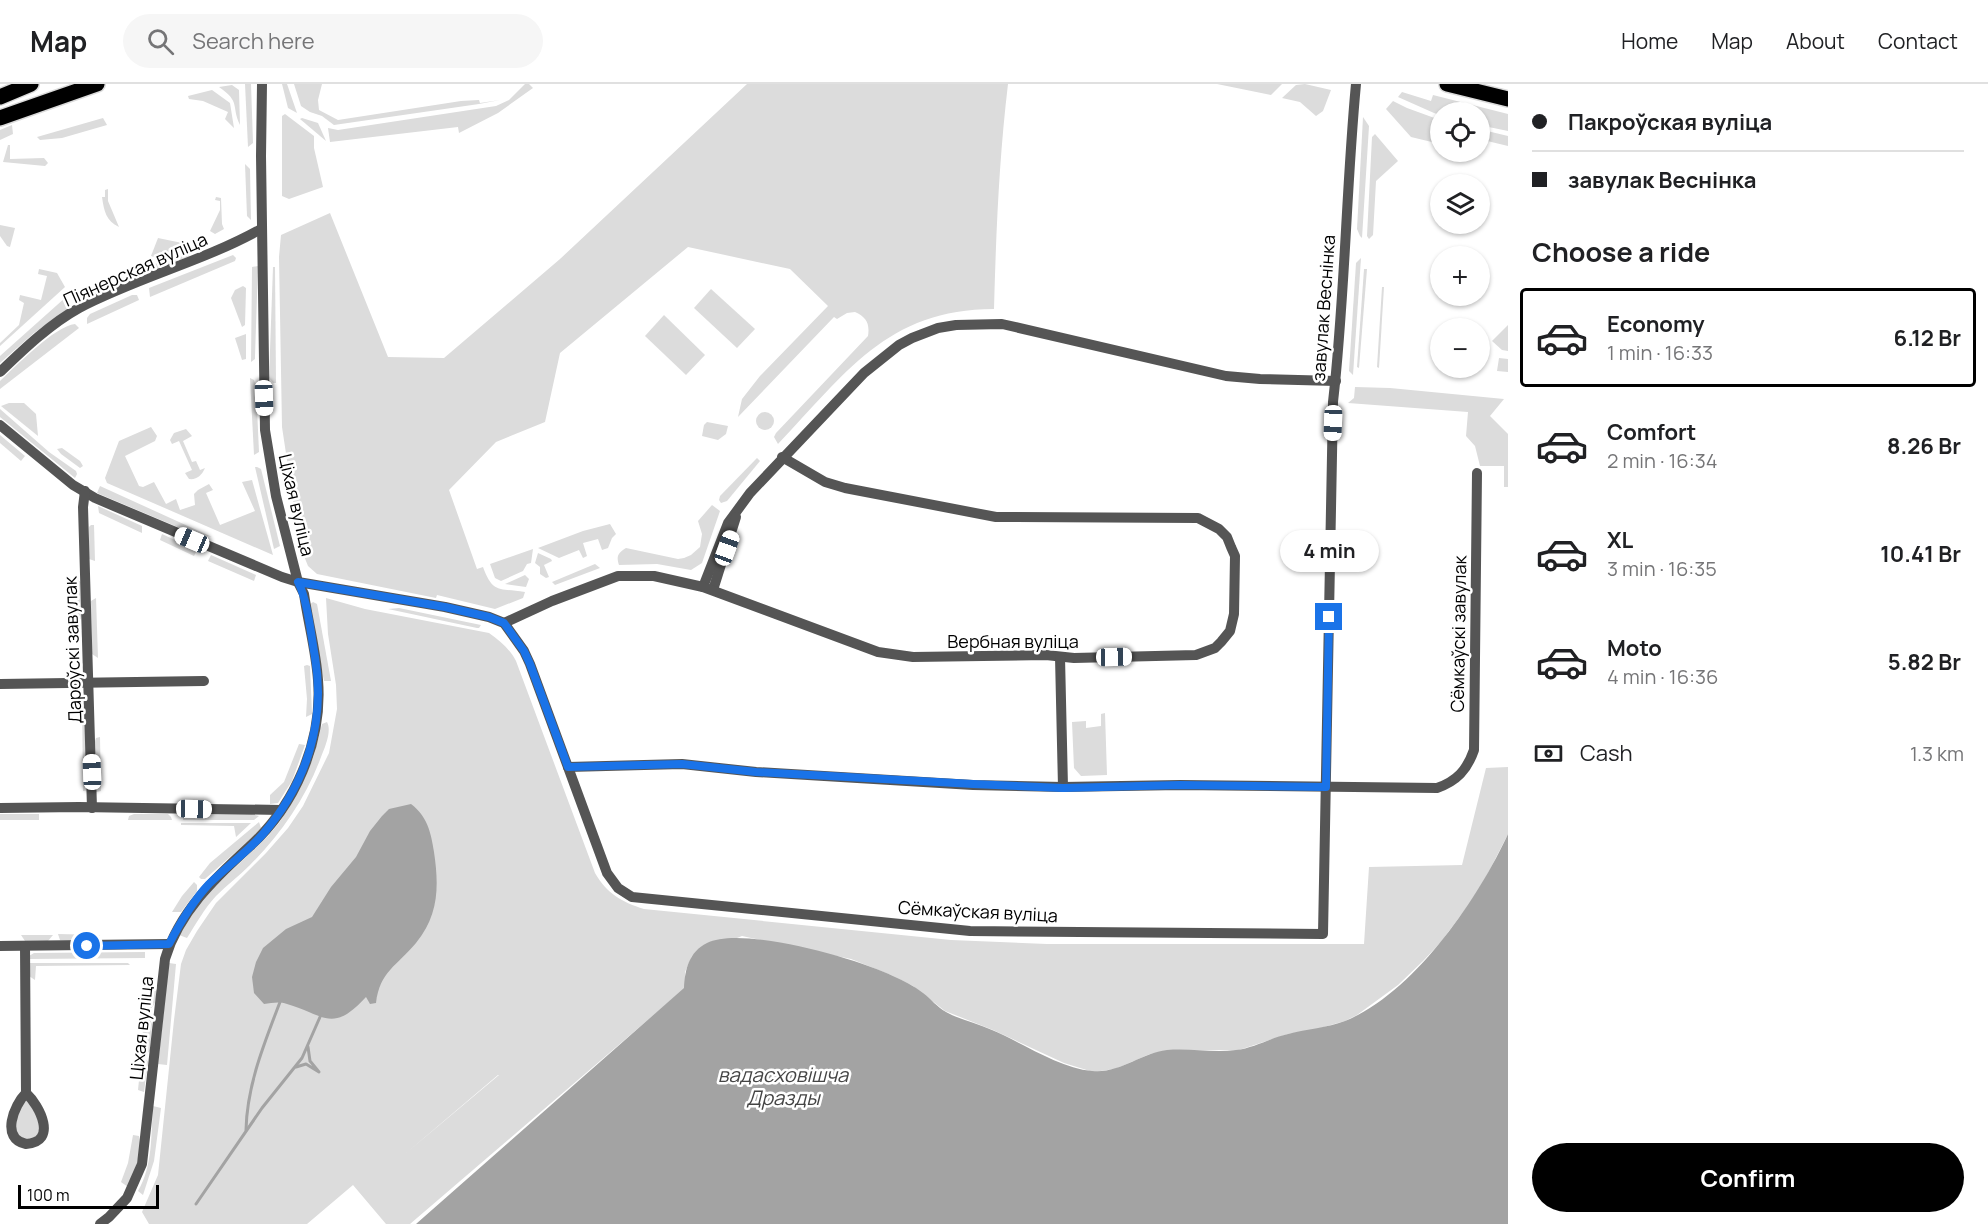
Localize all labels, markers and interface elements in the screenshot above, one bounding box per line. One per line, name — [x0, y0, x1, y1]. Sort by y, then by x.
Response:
search box — [123, 14, 543, 68]
text: Map — [30, 22, 87, 60]
icon: search — [144, 25, 177, 58]
text: Search here — [192, 26, 315, 56]
text: Home — [1621, 27, 1678, 55]
text: Map — [1711, 27, 1753, 55]
text: About — [1786, 27, 1845, 55]
text: Contact — [1878, 27, 1958, 55]
map controls — [1430, 102, 1490, 378]
button: locate — [1430, 102, 1490, 162]
text: Пакроўская вуліца — [1568, 107, 1772, 137]
text: завулак Веснінка — [1568, 165, 1756, 195]
button: layers — [1430, 174, 1490, 234]
street label: Піянерская вуліца — [59, 226, 211, 312]
text: Choose a ride — [1532, 233, 1710, 270]
street label: завулак Веснінка — [1306, 234, 1340, 382]
button: + — [1430, 246, 1490, 306]
text: Economy — [1607, 309, 1705, 339]
icon: car — [1535, 311, 1589, 365]
button: − — [1430, 318, 1490, 378]
text: 6.12 Br — [1893, 323, 1961, 353]
text: 1 min · 16:33 — [1607, 339, 1713, 366]
car — [254, 380, 274, 416]
car — [1323, 405, 1343, 441]
text: Comfort — [1607, 417, 1696, 447]
icon: car — [1535, 419, 1589, 473]
text: 8.26 Br — [1887, 431, 1961, 461]
text: 2 min · 16:34 — [1607, 447, 1717, 474]
street label: Ціхая вуліца — [274, 452, 320, 558]
car — [172, 525, 212, 555]
text: XL — [1607, 525, 1633, 555]
icon: car — [1535, 527, 1589, 581]
car — [712, 528, 742, 568]
callout: 4 min — [1280, 530, 1378, 572]
text: 4 min — [1303, 537, 1356, 564]
text: 10.41 Br — [1880, 539, 1961, 569]
street label: Сёмкаўскі завулак — [1445, 554, 1471, 713]
text: 3 min · 16:35 — [1607, 555, 1717, 582]
street label: Дароўскі завулак — [57, 575, 87, 724]
route end — [1315, 603, 1342, 630]
street label: Вербная вуліца — [947, 629, 1079, 653]
text: Moto — [1607, 633, 1662, 663]
icon: car — [1535, 635, 1589, 689]
text: 5.82 Br — [1888, 647, 1961, 677]
car — [1096, 648, 1132, 666]
text: 4 min · 16:36 — [1607, 663, 1719, 690]
icon: cash — [1532, 737, 1565, 770]
text: Cash — [1580, 738, 1633, 768]
text: 1.3 km — [1910, 740, 1964, 767]
car — [82, 754, 102, 790]
car — [176, 800, 212, 818]
street label: Сёмкаўская вуліца — [897, 895, 1059, 927]
route start — [73, 932, 100, 959]
street label: Ціхая вуліца — [124, 975, 158, 1081]
water label: вадасховішча Дразды — [718, 1061, 849, 1111]
button: Confirm — [1532, 1143, 1964, 1212]
scale bar — [18, 1182, 159, 1210]
text: 100 m — [27, 1184, 70, 1206]

